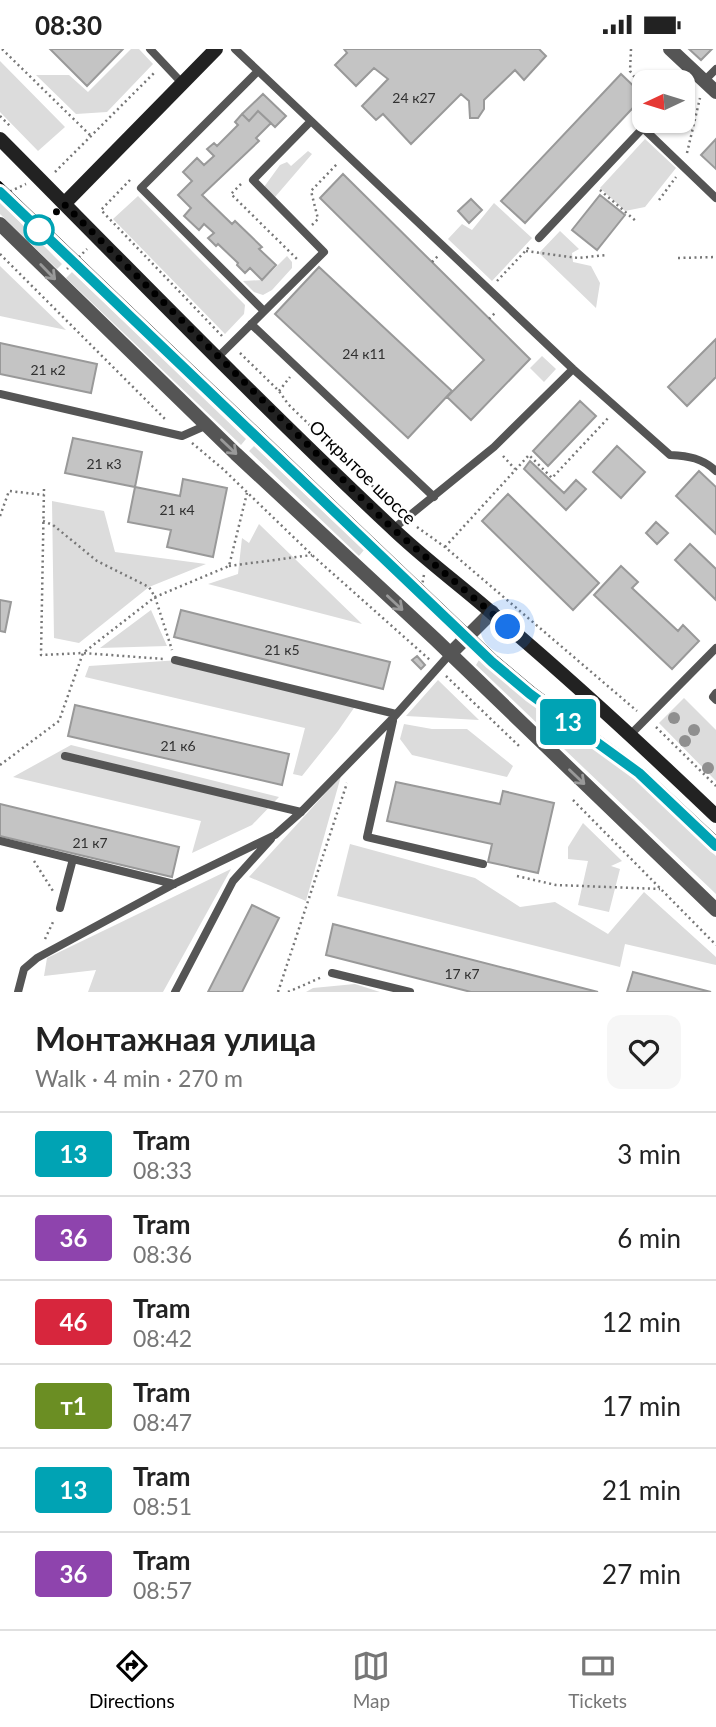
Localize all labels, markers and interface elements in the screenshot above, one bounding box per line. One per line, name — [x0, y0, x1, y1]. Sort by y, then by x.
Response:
text: 08:30 — [35, 9, 102, 41]
north arrow — [632, 70, 695, 133]
map controls — [632, 70, 695, 133]
house number: 24 к27 — [392, 89, 436, 106]
unlabelled marker — [24, 215, 54, 245]
one-way arrow — [39, 263, 56, 280]
house number: 24 к11 — [342, 345, 386, 362]
house number: 21 к2 — [30, 361, 66, 378]
street label: Открытое шоссе — [305, 415, 421, 529]
one-way arrow — [220, 439, 237, 456]
house number: 21 к3 — [86, 455, 122, 472]
house number: 21 к4 — [159, 501, 195, 518]
one-way arrow — [386, 594, 403, 611]
your location — [490, 609, 525, 644]
house number: 21 к5 — [264, 641, 300, 658]
line badge: 13 — [536, 699, 600, 745]
text: 13 — [554, 707, 582, 736]
house number: 21 к6 — [160, 737, 196, 754]
one-way arrow — [568, 769, 585, 786]
house number: 21 к7 — [72, 834, 108, 851]
house number: 17 к7 — [444, 965, 480, 982]
button: heart — [607, 1015, 681, 1089]
text: Монтажная улица — [35, 1018, 316, 1058]
text: Walk · 4 min · 270 m — [35, 1064, 243, 1092]
text: Tram — [133, 1124, 190, 1156]
text: 3 min — [617, 1138, 681, 1170]
text: 13 — [60, 1139, 87, 1168]
text: 08:33 — [133, 1156, 192, 1184]
text: Tram — [133, 1208, 190, 1240]
text: 6 min — [617, 1222, 681, 1254]
text: 36 — [60, 1223, 87, 1252]
text: 08:36 — [133, 1240, 192, 1268]
text: Tram — [133, 1292, 190, 1324]
text: 12 min — [602, 1306, 681, 1338]
text: 46 — [60, 1307, 87, 1336]
text: 08:42 — [133, 1324, 192, 1352]
text: Tram — [133, 1376, 190, 1408]
text: 17 min — [602, 1390, 681, 1422]
text: т1 — [60, 1391, 87, 1420]
text: 08:47 — [133, 1408, 192, 1436]
text: Tram — [133, 1460, 190, 1492]
text: 21 min — [602, 1474, 681, 1506]
text: 13 — [60, 1475, 87, 1504]
text: 08:51 — [133, 1492, 192, 1520]
text: Tram — [133, 1544, 190, 1576]
text: 27 min — [602, 1558, 681, 1590]
text: 36 — [60, 1559, 87, 1588]
text: 08:57 — [133, 1576, 192, 1604]
tab: Directions — [89, 1647, 175, 1712]
tab: Map — [352, 1647, 390, 1712]
tab: Tickets — [568, 1647, 627, 1712]

